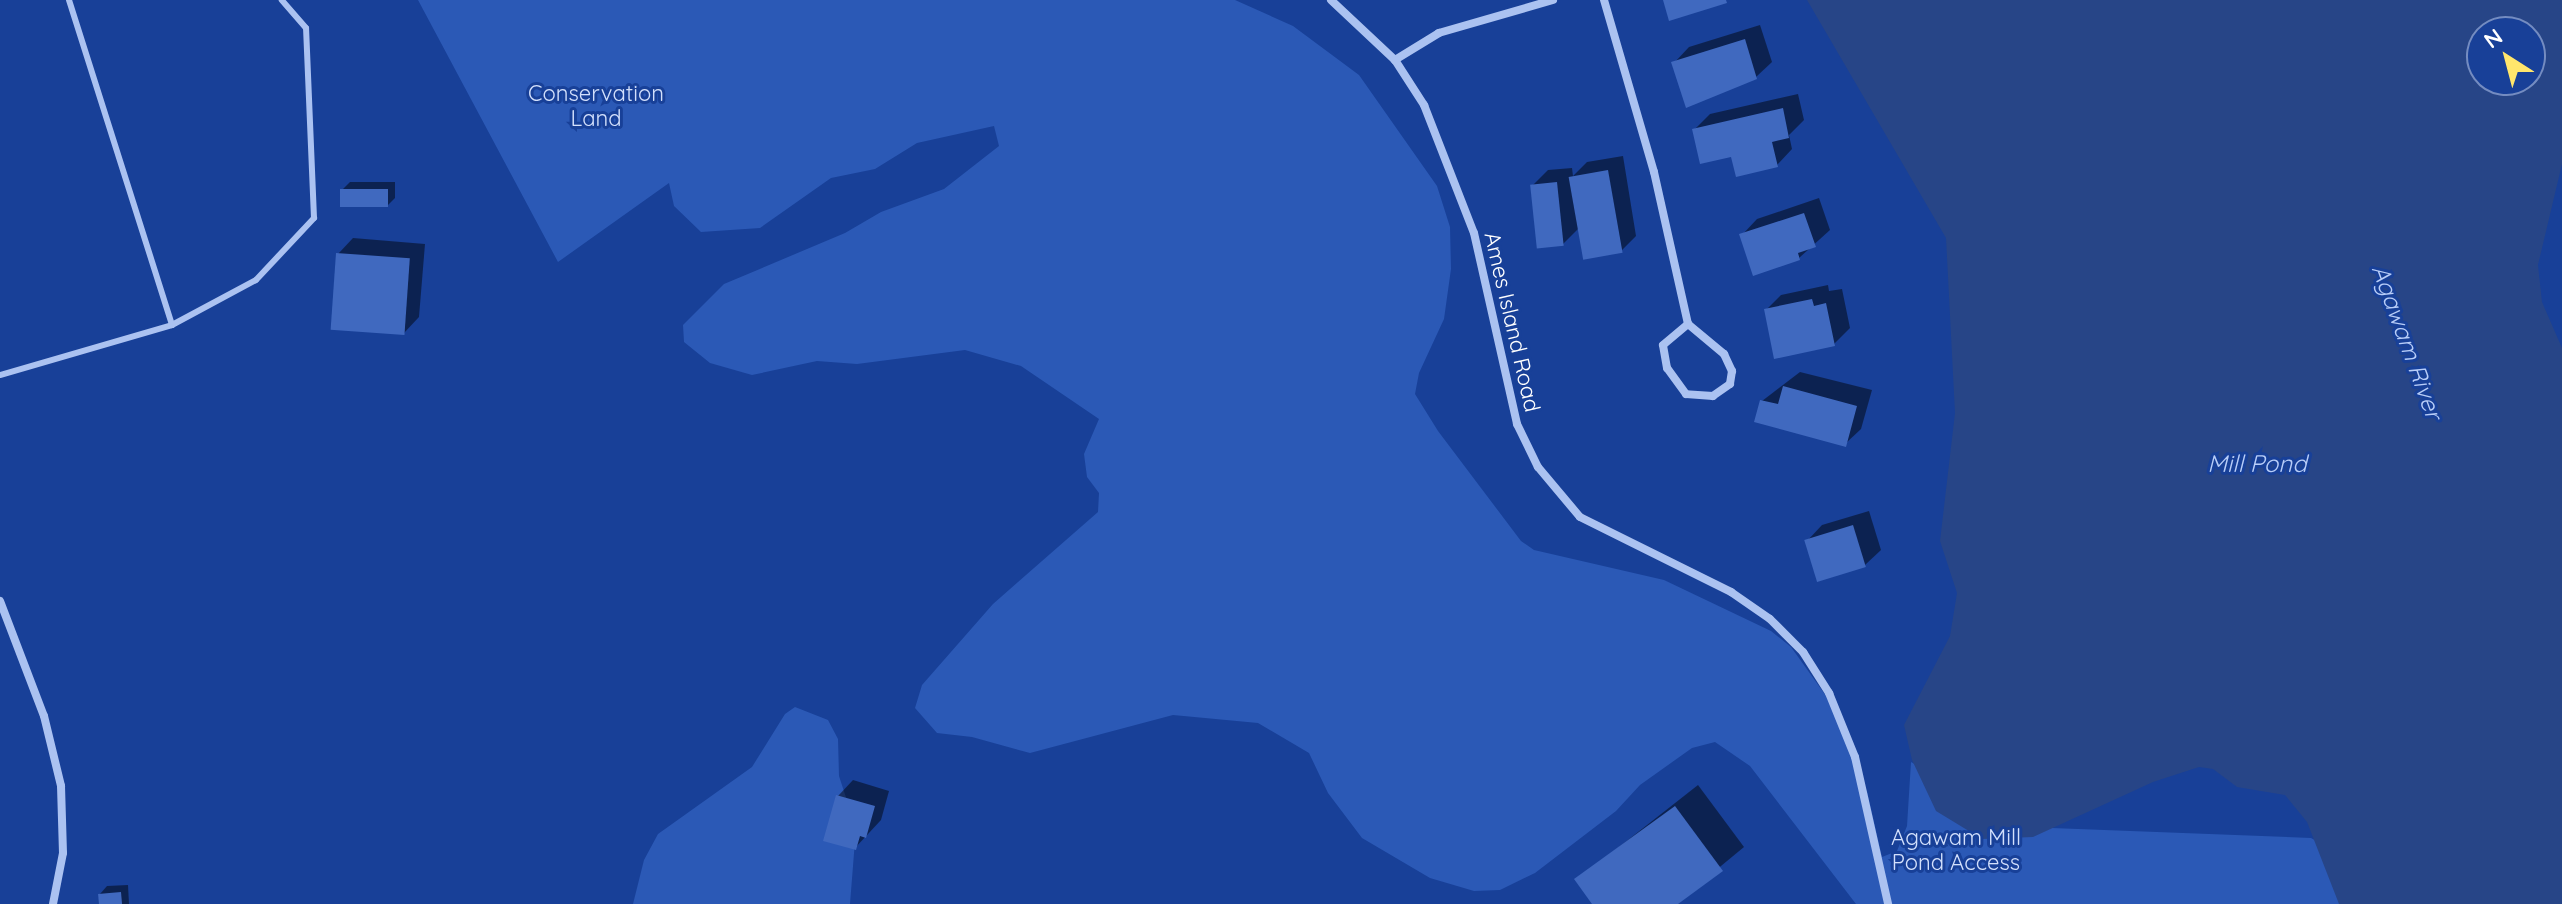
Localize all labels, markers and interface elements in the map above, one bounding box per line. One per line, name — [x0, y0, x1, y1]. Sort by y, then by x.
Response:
north arrow — [2466, 16, 2546, 96]
text: N — [2478, 22, 2508, 54]
park label: Conservation Land — [528, 80, 664, 132]
street label: Ames Island Road — [1478, 229, 1546, 415]
water label: Agawam River — [2366, 261, 2448, 423]
water label: Mill Pond — [2207, 450, 2307, 478]
park label: Agawam Mill Pond Access — [1891, 824, 2021, 876]

